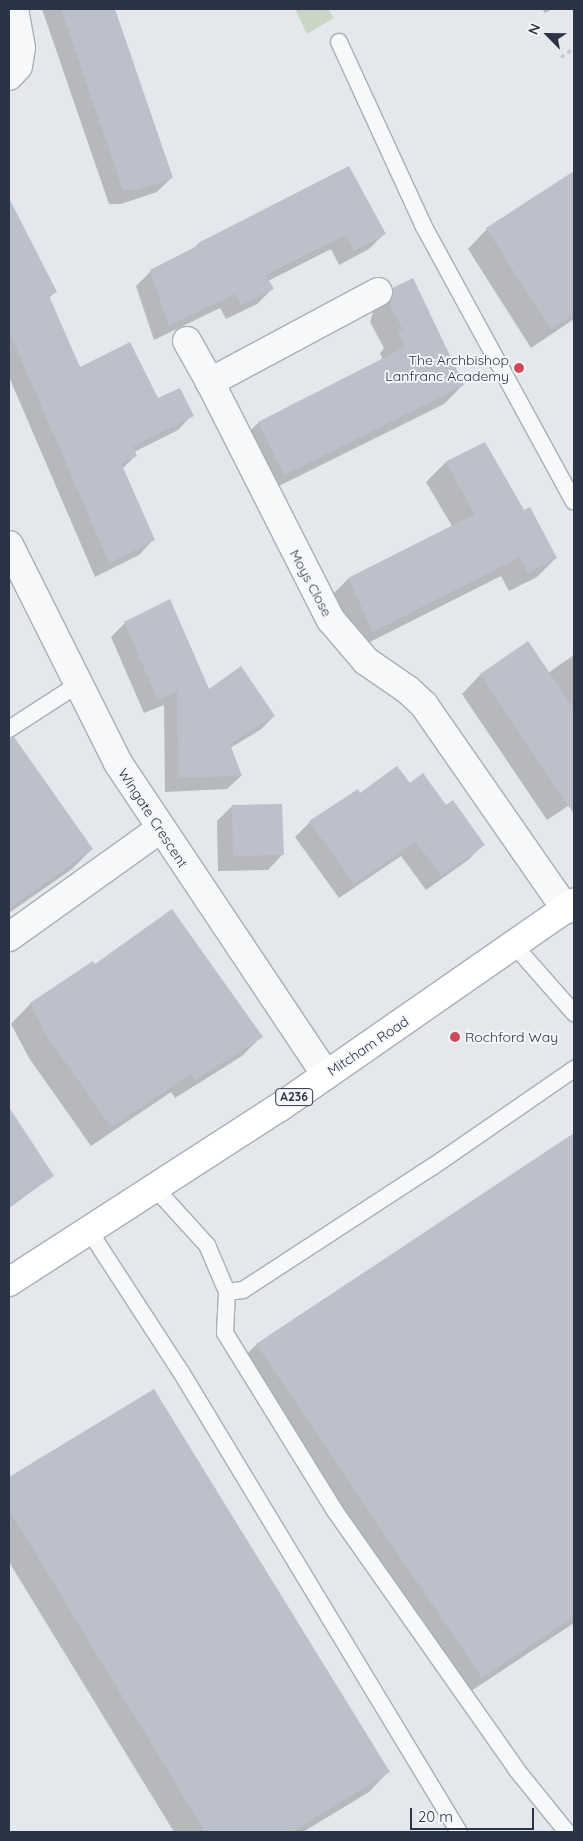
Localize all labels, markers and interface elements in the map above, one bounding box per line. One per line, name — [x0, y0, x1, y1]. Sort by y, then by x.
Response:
north arrow — [523, 10, 573, 60]
text: N — [524, 21, 544, 37]
place label: The Archbishop Lanfranc Academy — [385, 352, 509, 384]
marker: The Archbishop Lanfranc Academy — [513, 362, 525, 374]
street label: Moys Close — [286, 547, 336, 619]
street label: Wingate Crescent — [115, 765, 191, 871]
street label: Mitcham Road — [324, 1013, 412, 1079]
place label: Rochford Way — [465, 1029, 558, 1045]
marker: Rochford Way — [449, 1031, 461, 1043]
road number: A236 — [274, 1088, 314, 1106]
scale bar — [413, 1798, 537, 1830]
text: 20 m — [418, 1807, 453, 1826]

